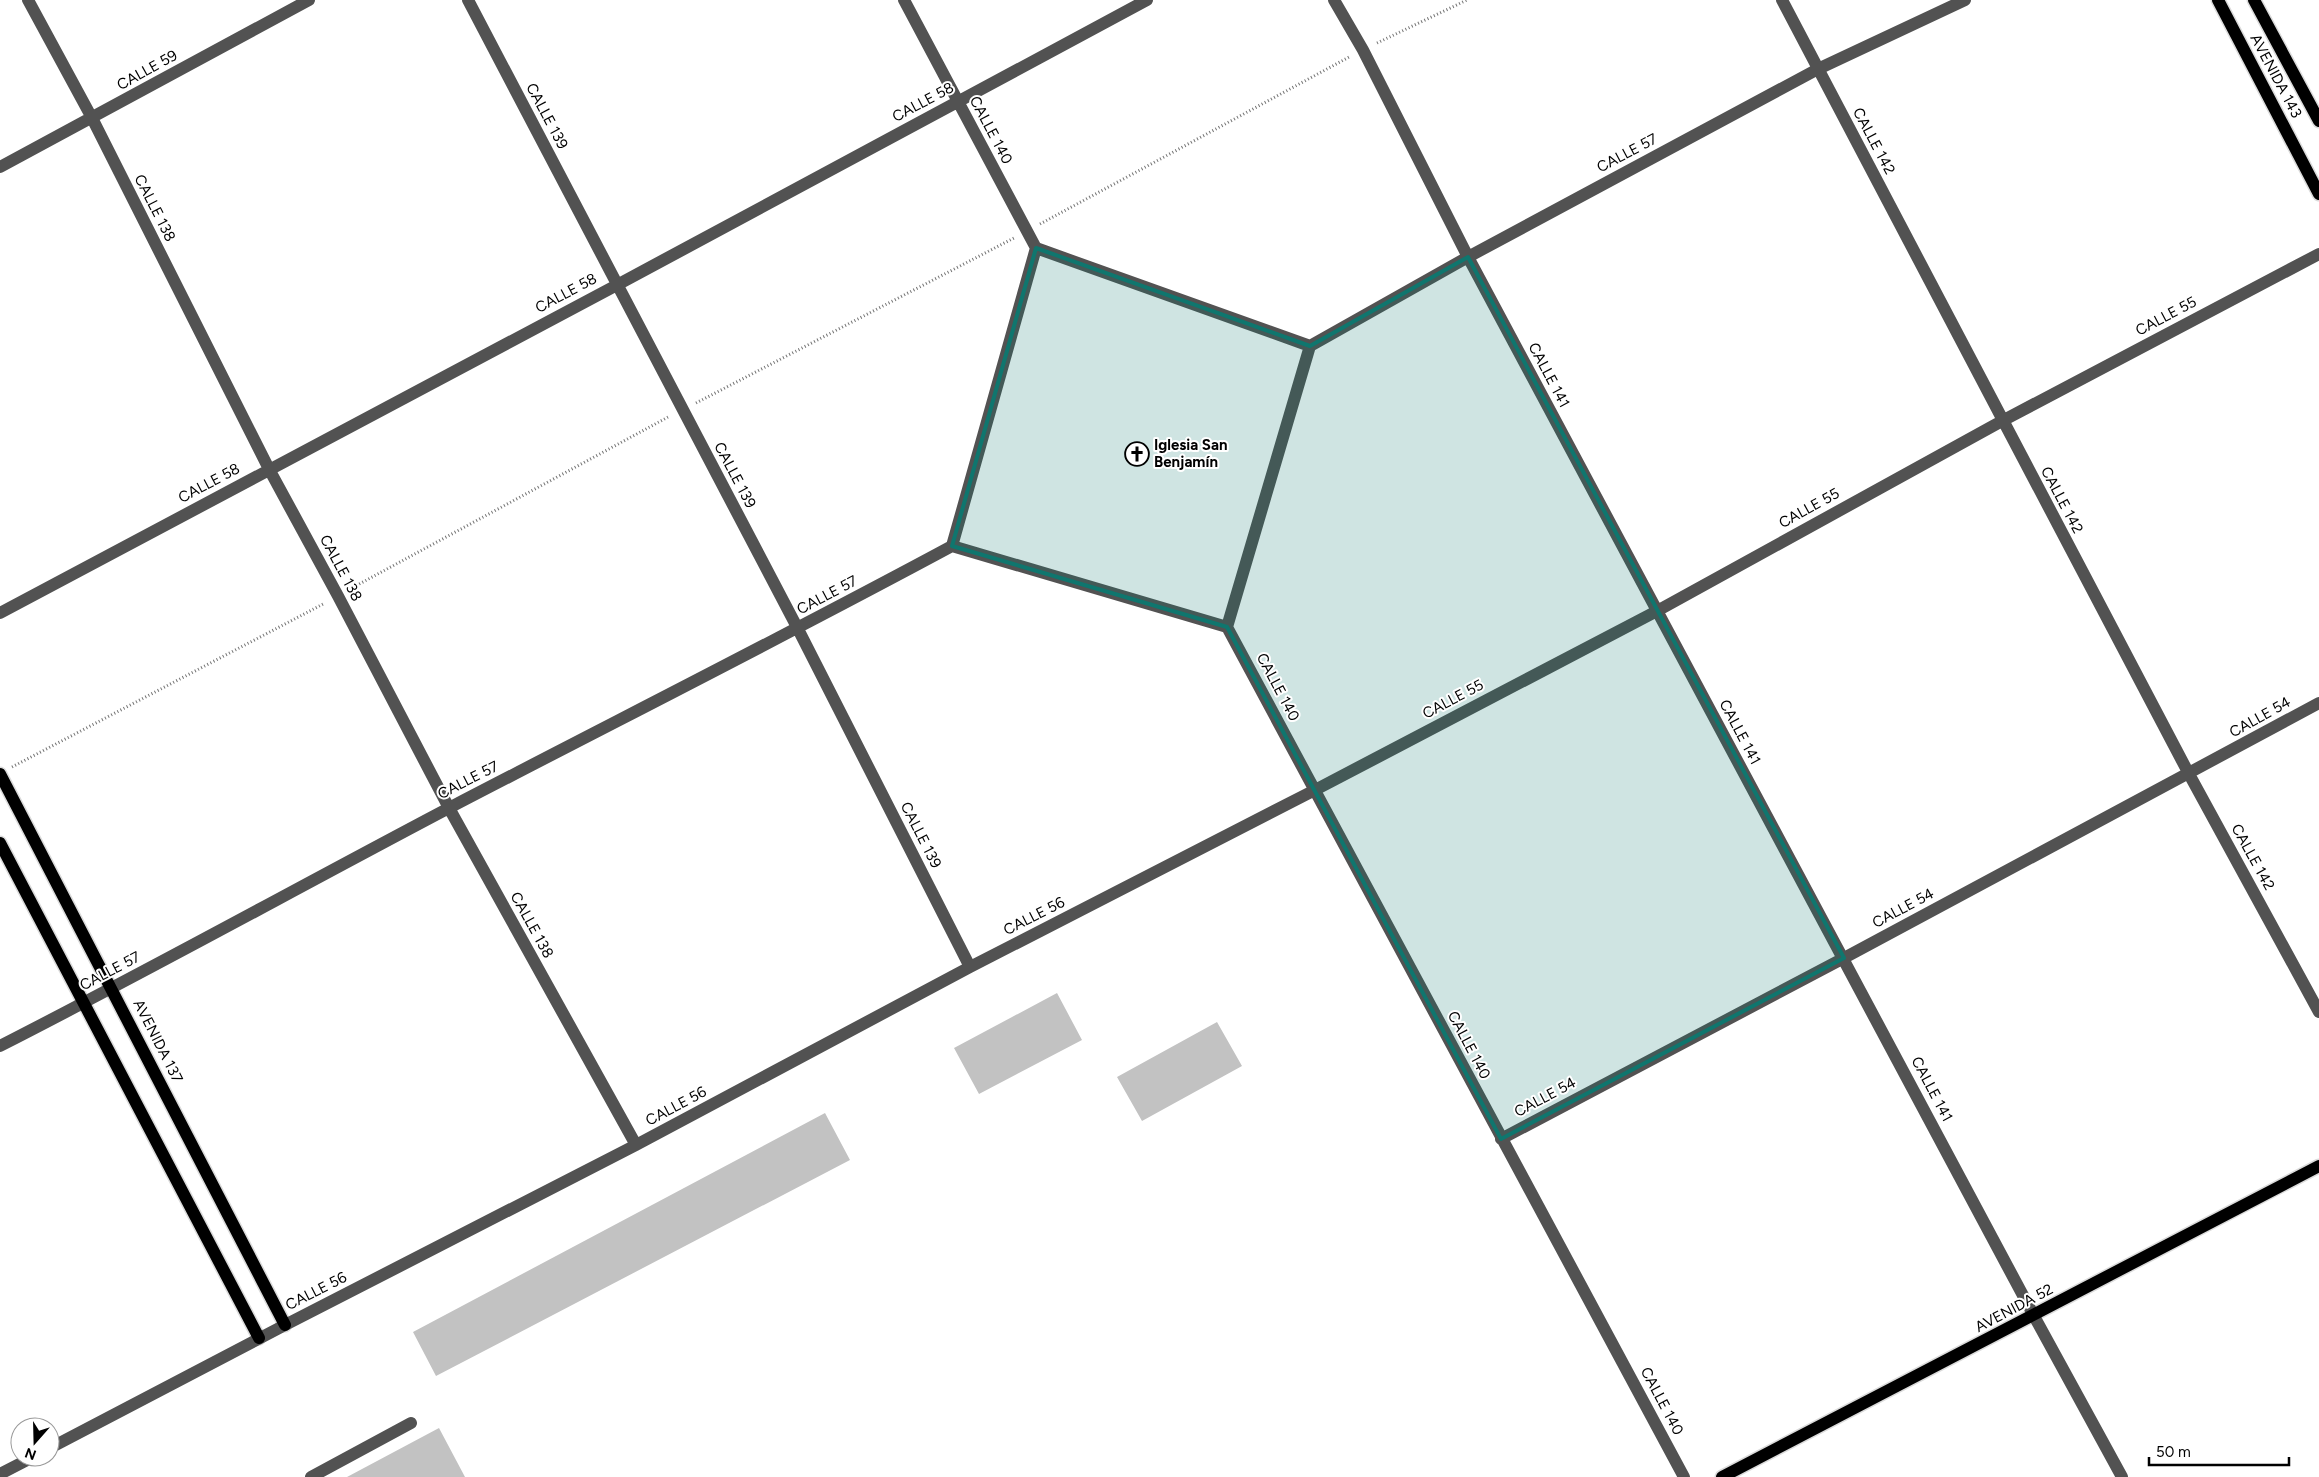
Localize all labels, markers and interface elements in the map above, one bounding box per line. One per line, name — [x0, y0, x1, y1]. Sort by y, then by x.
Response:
street label: AVENIDA 143 — [2246, 31, 2306, 121]
street label: CALLE 59 — [114, 46, 180, 94]
street label: CALLE 58 — [889, 78, 957, 126]
street label: CALLE 139 — [522, 80, 572, 152]
street label: CALLE 140 — [966, 93, 1016, 167]
street label: CALLE 142 — [1849, 105, 1899, 177]
street label: CALLE 57 — [1594, 130, 1660, 176]
street label: CALLE 138 — [130, 172, 180, 244]
street label: CALLE 58 — [532, 269, 600, 317]
street label: CALLE 55 — [2132, 292, 2200, 340]
street label: CALLE 141 — [1524, 339, 1574, 411]
place label: Iglesia San Benjamín — [1154, 436, 1227, 471]
street label: CALLE 139 — [710, 439, 760, 511]
church icon: Iglesia San Benjamín — [1124, 441, 1150, 467]
street label: CALLE 58 — [175, 459, 243, 507]
street label: CALLE 142 — [2037, 464, 2087, 536]
street label: CALLE 55 — [1776, 484, 1842, 532]
street label: CALLE 138 — [316, 532, 366, 604]
street label: CALLE 57 — [794, 572, 860, 618]
street label: CALLE 140 — [1253, 650, 1303, 724]
street label: CALLE 55 — [1419, 675, 1487, 723]
street label: CALLE 54 — [2226, 693, 2294, 741]
street label: CALLE 141 — [1715, 696, 1765, 768]
street label: CALLE 57 — [435, 757, 501, 803]
street label: CALLE 139 — [897, 799, 945, 871]
street label: CALLE 142 — [2227, 821, 2279, 893]
street label: CALLE 54 — [1869, 884, 1937, 932]
street label: CALLE 138 — [506, 889, 558, 961]
street label: CALLE 56 — [1000, 893, 1068, 939]
street label: CALLE 57 — [77, 948, 143, 994]
street label: AVENIDA 137 — [129, 996, 187, 1086]
street label: CALLE 140 — [1444, 1008, 1494, 1082]
street label: CALLE 141 — [1907, 1053, 1957, 1125]
street label: CALLE 54 — [1511, 1073, 1579, 1121]
street label: CALLE 56 — [643, 1082, 710, 1130]
street label: CALLE 56 — [282, 1268, 350, 1314]
street label: AVENIDA 52 — [1972, 1280, 2056, 1336]
street label: CALLE 140 — [1637, 1364, 1687, 1438]
north arrow — [10, 1417, 60, 1467]
scale bar — [2149, 1434, 2289, 1466]
text: 50 m — [2156, 1443, 2191, 1461]
text: N — [23, 1444, 39, 1464]

